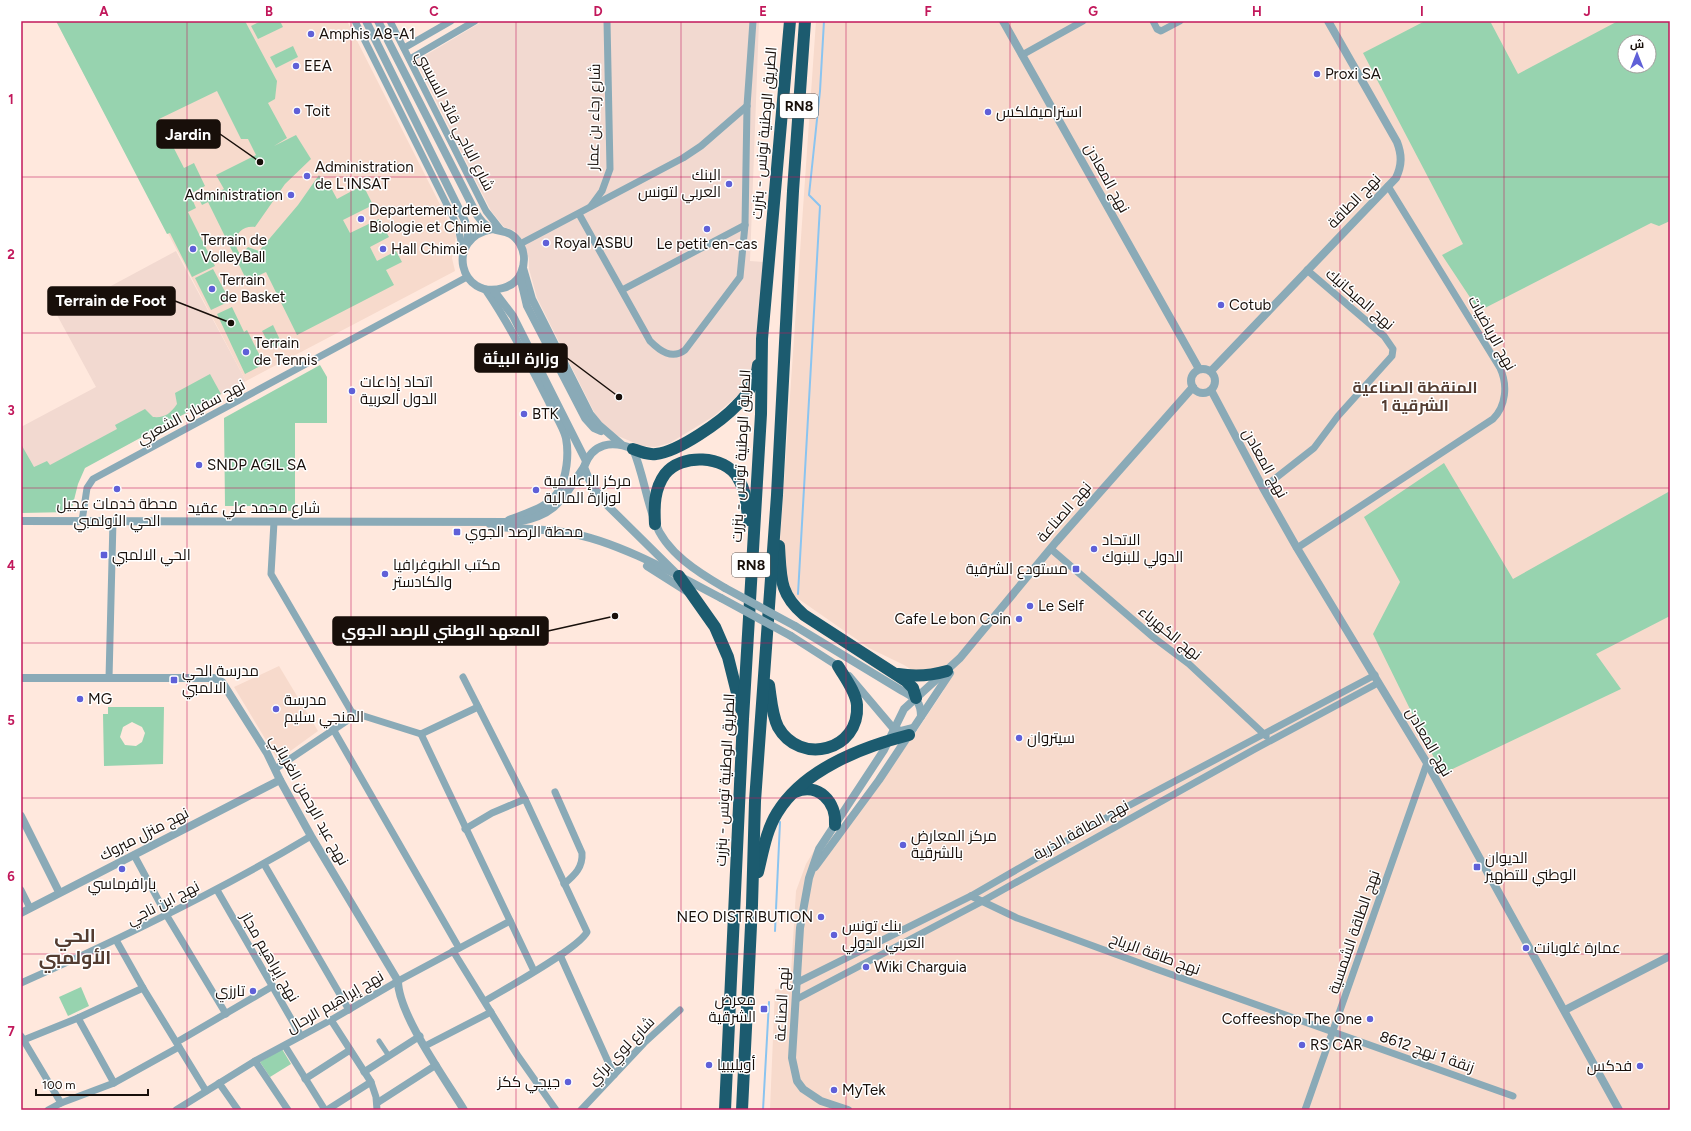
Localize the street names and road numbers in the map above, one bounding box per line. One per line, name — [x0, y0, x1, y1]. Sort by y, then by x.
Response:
street label: الطريق الوطنية تونس - بنزرت — [747, 46, 782, 220]
street label: شارع الباجي قائد السبسي — [409, 48, 498, 195]
street label: شارع رجاء بن عمار — [584, 63, 606, 172]
road number: RN8 — [780, 94, 818, 118]
street label: نهج المعادن — [1079, 140, 1133, 217]
street label: نهج الطاقة — [1324, 170, 1386, 233]
street label: نهج الميكانيك — [1321, 264, 1398, 335]
street label: نهج الرياضيات — [1462, 293, 1520, 374]
street label: الطريق الوطنية تونس - بنزرت — [727, 369, 756, 543]
street label: نهج سفيان الشعري — [134, 376, 250, 451]
street label: نهج المعادن — [1237, 425, 1291, 502]
street label: نهج الصناعة — [1033, 478, 1097, 547]
street label: شارع محمد علي عقيد — [188, 499, 320, 520]
road number: RN8 — [732, 553, 770, 577]
street label: نهج الكهرباء — [1134, 602, 1205, 665]
street label: الطريق الوطنية تونس - بنزرت — [711, 693, 740, 867]
street label: نهج المعادن — [1400, 704, 1456, 781]
street label: نهج عبد الرحمن الغرياني — [263, 732, 352, 870]
street label: نهج الطاقة الذرية — [1030, 796, 1133, 865]
street label: نهج منزل مبروك — [96, 804, 193, 866]
street label: نهج الطاقة الشمسية — [1324, 868, 1385, 997]
street label: نهج ابن ناجي — [124, 877, 204, 932]
street label: نهج إبراهيم مجاز — [235, 908, 303, 1006]
street label: نهج طاقة الرياح — [1107, 929, 1203, 981]
street label: نهج الصناعة — [771, 966, 795, 1042]
street label: نهج إبراهيم الرحال — [283, 967, 388, 1039]
street label: شارع لوي براي — [584, 1013, 660, 1091]
street label: زنقة 1 نهج 8612 — [1377, 1027, 1477, 1079]

